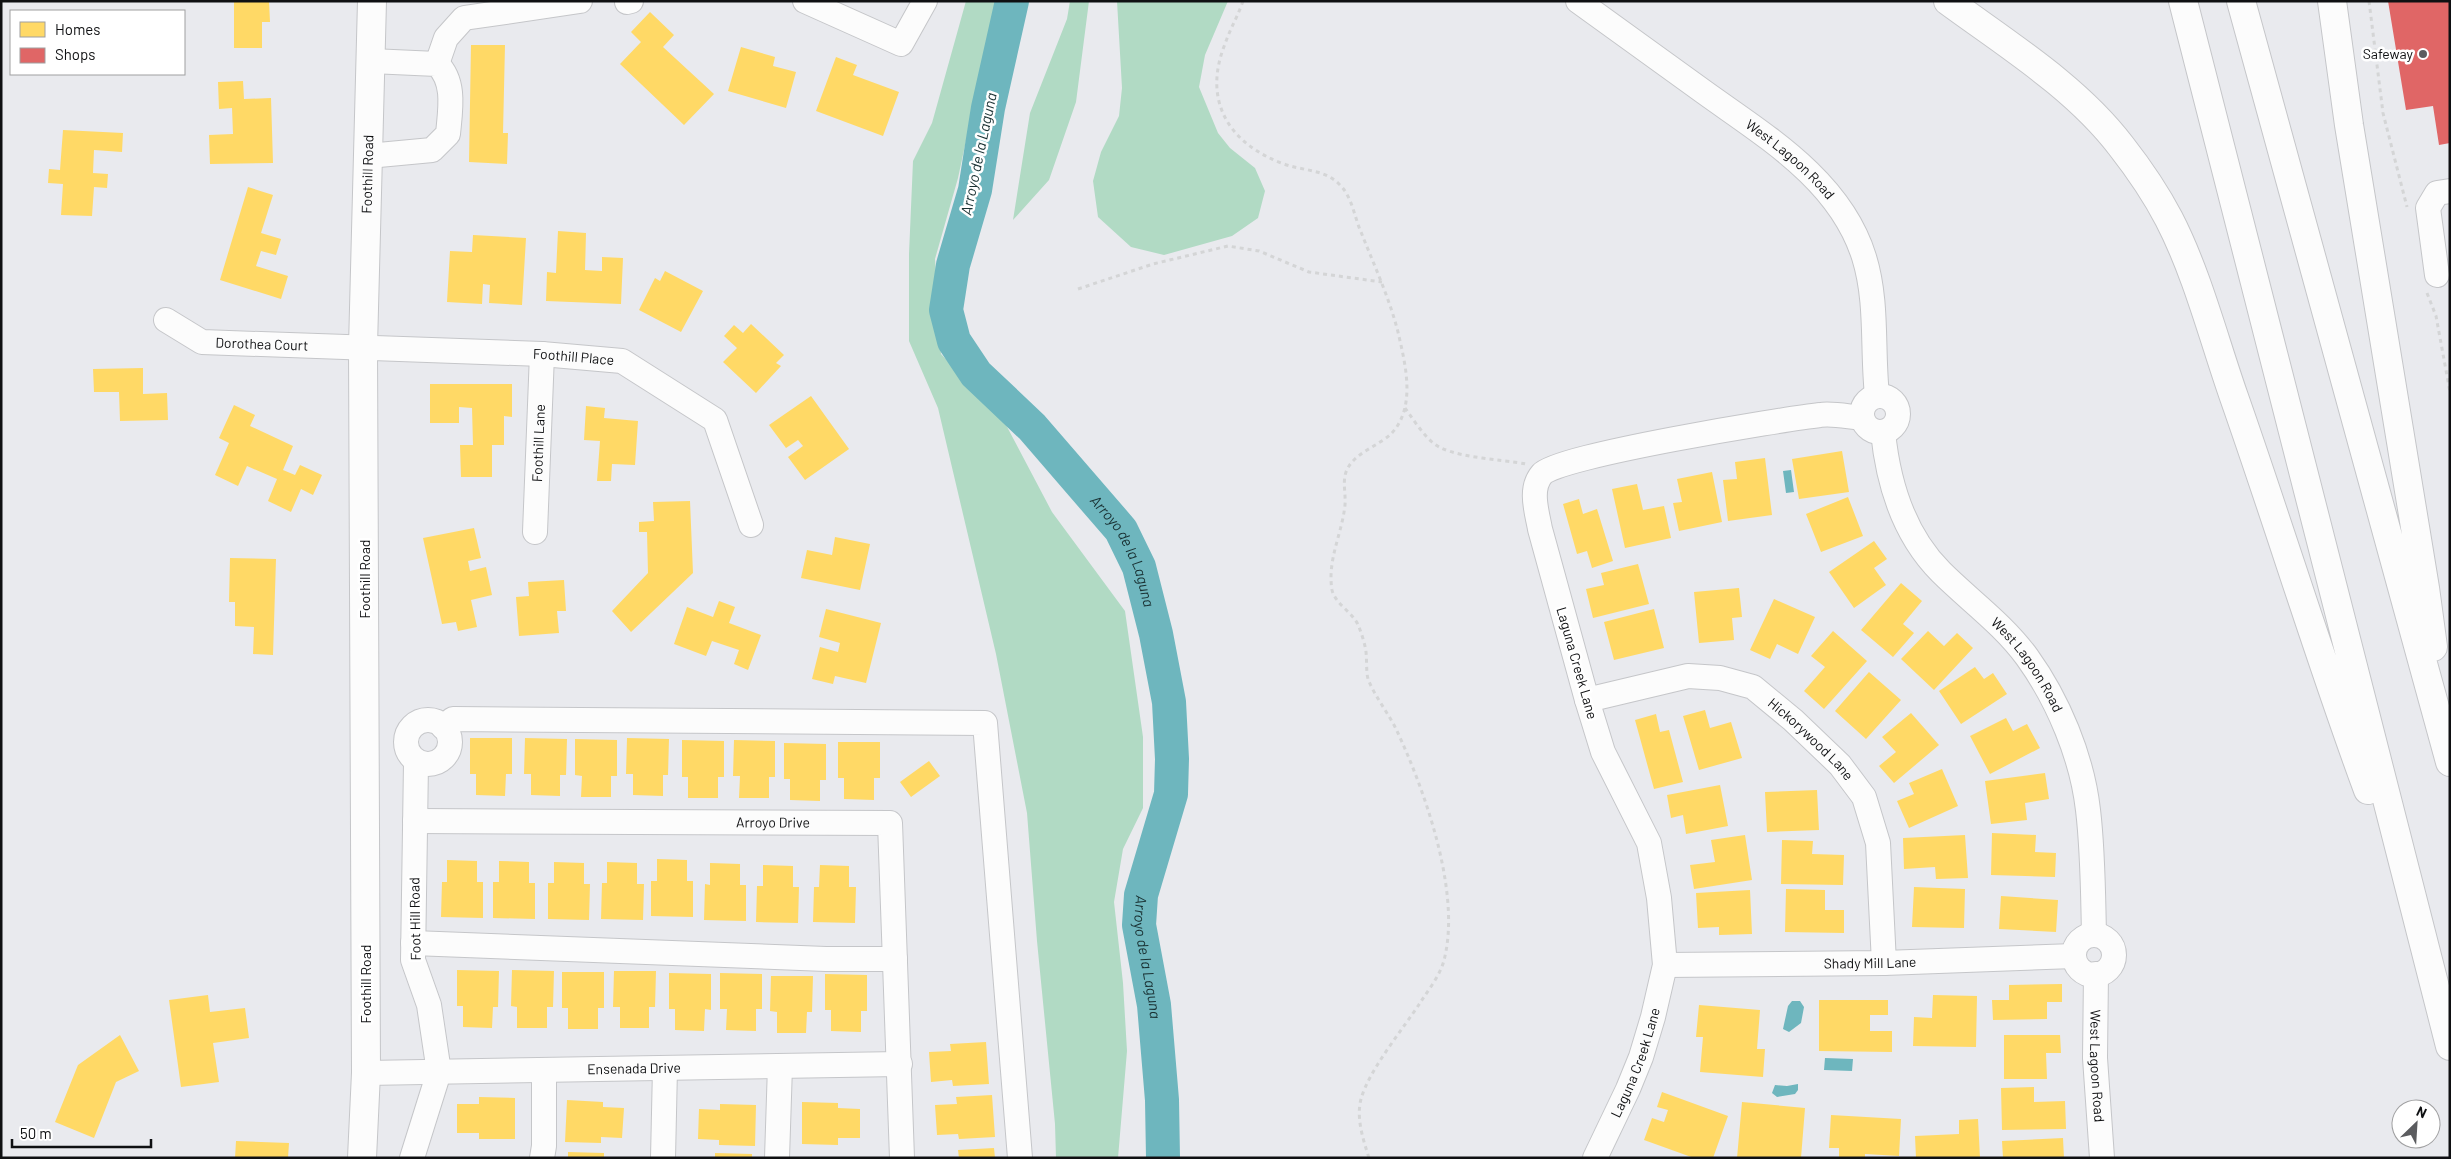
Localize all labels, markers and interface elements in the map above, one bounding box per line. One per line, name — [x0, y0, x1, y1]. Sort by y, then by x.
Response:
legend — [10, 10, 185, 75]
text: Homes — [55, 20, 100, 38]
text: Shops — [55, 45, 95, 63]
place label: Safeway — [2363, 45, 2414, 62]
marker: Safeway — [2417, 48, 2429, 60]
water label: Arroyo de la Laguna — [956, 91, 1000, 217]
street label: West Lagoon Road — [1743, 115, 1839, 202]
street label: Foothill Road — [357, 134, 377, 214]
street label: Dorothea Court — [215, 333, 308, 354]
street label: Foothill Place — [533, 345, 615, 368]
street label: Foothill Lane — [528, 404, 548, 482]
water label: Arroyo de la Laguna — [1087, 491, 1159, 609]
street label: Foothill Road — [356, 540, 373, 618]
street label: Laguna Creek Lane — [1553, 605, 1602, 721]
street label: West Lagoon Road — [1988, 613, 2067, 715]
street label: Hickorywood Lane — [1765, 694, 1857, 783]
street label: Arroyo Drive — [736, 813, 810, 831]
street label: Foot Hill Road — [405, 877, 424, 961]
water label: Arroyo de la Laguna — [1131, 895, 1165, 1019]
street label: Foothill Road — [357, 945, 374, 1023]
street label: Shady Mill Lane — [1824, 953, 1917, 972]
street label: Laguna Creek Lane — [1607, 1006, 1663, 1120]
street label: West Lagoon Road — [2087, 1009, 2108, 1123]
street label: Ensenada Drive — [587, 1059, 681, 1077]
north arrow — [2391, 1099, 2441, 1149]
text: N — [2414, 1102, 2430, 1121]
scale bar — [12, 1116, 151, 1148]
text: 50 m — [20, 1124, 52, 1142]

